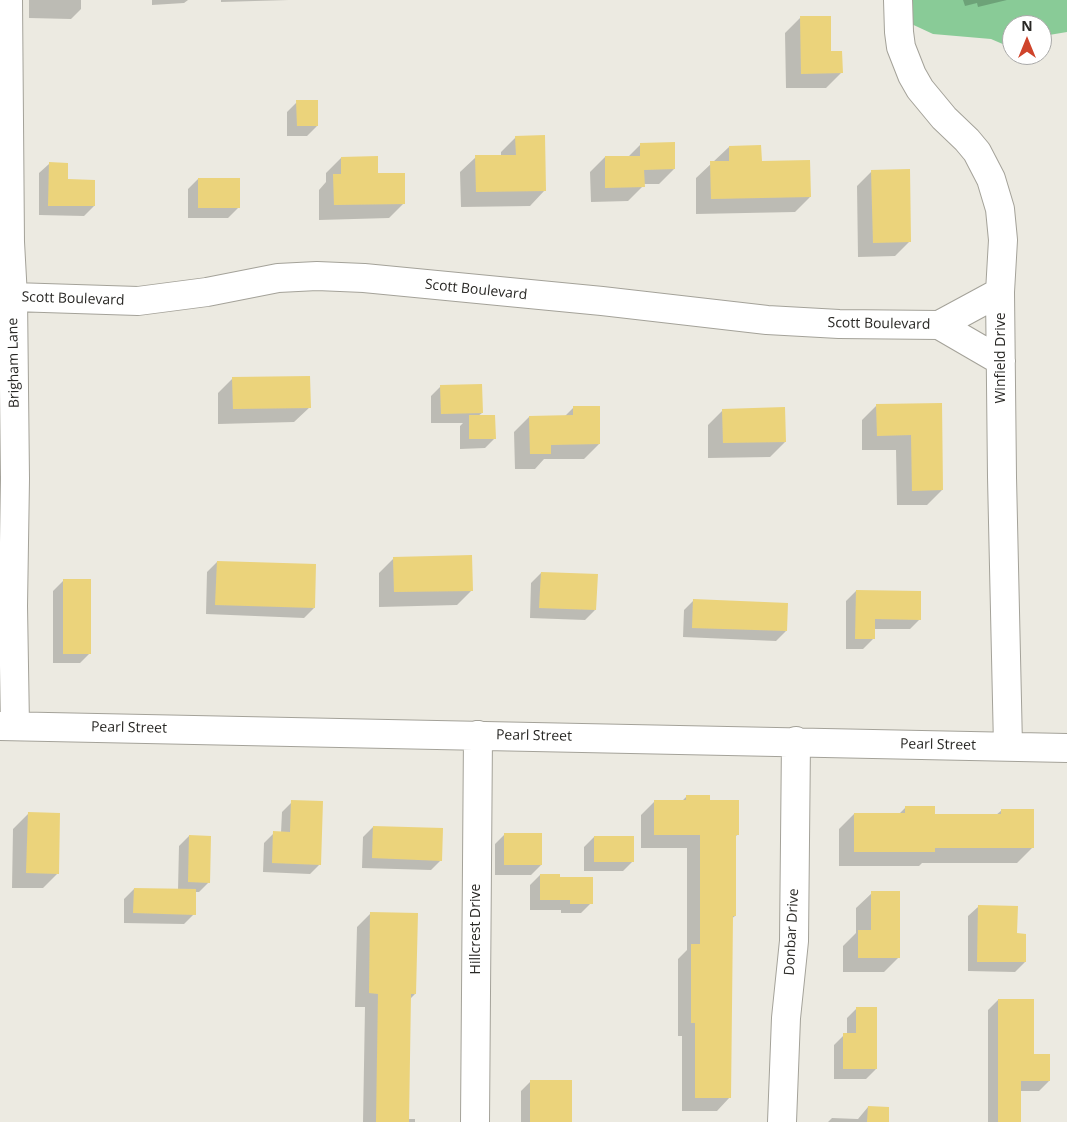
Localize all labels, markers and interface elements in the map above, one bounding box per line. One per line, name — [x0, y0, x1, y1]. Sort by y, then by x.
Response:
north arrow — [1002, 15, 1052, 65]
text: N — [1021, 16, 1033, 35]
street label: Scott Boulevard — [424, 276, 528, 304]
street label: Scott Boulevard — [21, 289, 125, 309]
street label: Winfield Drive — [993, 312, 1009, 404]
street label: Scott Boulevard — [827, 315, 931, 333]
street label: Brigham Lane — [5, 318, 23, 408]
street label: Pearl Street — [91, 719, 167, 737]
street label: Pearl Street — [496, 727, 572, 745]
street label: Pearl Street — [900, 736, 976, 754]
street label: Hillcrest Drive — [468, 884, 484, 974]
street label: Donbar Drive — [781, 888, 803, 976]

